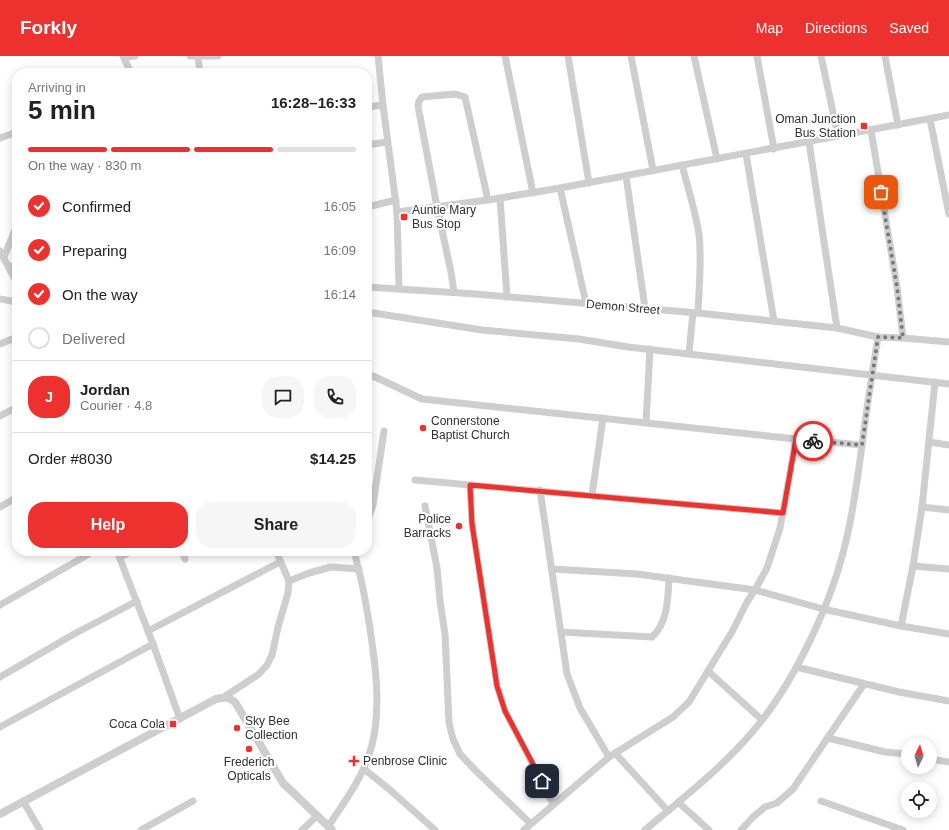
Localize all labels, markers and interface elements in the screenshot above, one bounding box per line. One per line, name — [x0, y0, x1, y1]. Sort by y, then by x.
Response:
text: Forkly — [20, 17, 77, 38]
text: Map — [756, 20, 783, 36]
text: Directions — [805, 20, 867, 36]
text: Saved — [889, 20, 929, 36]
text: Arriving in — [28, 80, 86, 95]
text: 16:28–16:33 — [271, 94, 356, 111]
text: 5 min — [28, 95, 96, 125]
place label: Oman Junction Bus Station — [775, 112, 856, 140]
marker: Oman Junction Bus Station — [859, 121, 869, 131]
text: On the way · 830 m — [28, 158, 141, 173]
pin — [864, 175, 898, 209]
icon: bag — [870, 181, 892, 203]
icon: check — [28, 195, 50, 217]
text: Confirmed — [62, 198, 131, 215]
text: 16:05 — [323, 199, 356, 214]
place label: Auntie Mary Bus Stop — [412, 203, 476, 231]
marker: Auntie Mary Bus Stop — [399, 212, 409, 222]
icon: check — [28, 239, 50, 261]
text: Preparing — [62, 242, 127, 259]
text: 16:09 — [323, 243, 356, 258]
icon: check — [28, 283, 50, 305]
text: On the way — [62, 286, 138, 303]
text: 16:14 — [323, 287, 356, 302]
street label: Demon Street — [586, 297, 661, 317]
text: Delivered — [62, 330, 125, 347]
button: chat — [262, 376, 304, 418]
button: phone — [314, 376, 356, 418]
text: Jordan — [80, 381, 130, 398]
text: J — [45, 388, 53, 405]
text: Courier · 4.8 — [80, 398, 152, 413]
place label: Connerstone Baptist Church — [431, 414, 510, 442]
courier — [793, 421, 833, 461]
marker: Connerstone Baptist Church — [418, 423, 428, 433]
icon: bike — [802, 430, 824, 452]
text: Order #8030 — [28, 450, 112, 467]
text: $14.25 — [310, 450, 356, 467]
button: Help — [28, 502, 188, 548]
button: Share — [196, 502, 356, 548]
place label: Police Barracks — [404, 512, 451, 540]
marker: Police Barracks — [454, 521, 464, 531]
place label: Sky Bee Collection — [245, 714, 298, 742]
place label: Coca Cola — [109, 717, 165, 731]
marker: Coca Cola — [168, 719, 178, 729]
marker: Sky Bee Collection — [232, 723, 242, 733]
north arrow — [901, 738, 937, 774]
map controls — [901, 738, 937, 818]
marker: Frederich Opticals — [244, 744, 254, 754]
place label: Penbrose Clinic — [363, 754, 447, 768]
place label: Frederich Opticals — [224, 755, 274, 783]
marker: Penbrose Clinic — [348, 755, 360, 767]
pin — [525, 764, 559, 798]
icon: home — [531, 770, 553, 792]
button: locate — [901, 782, 937, 818]

